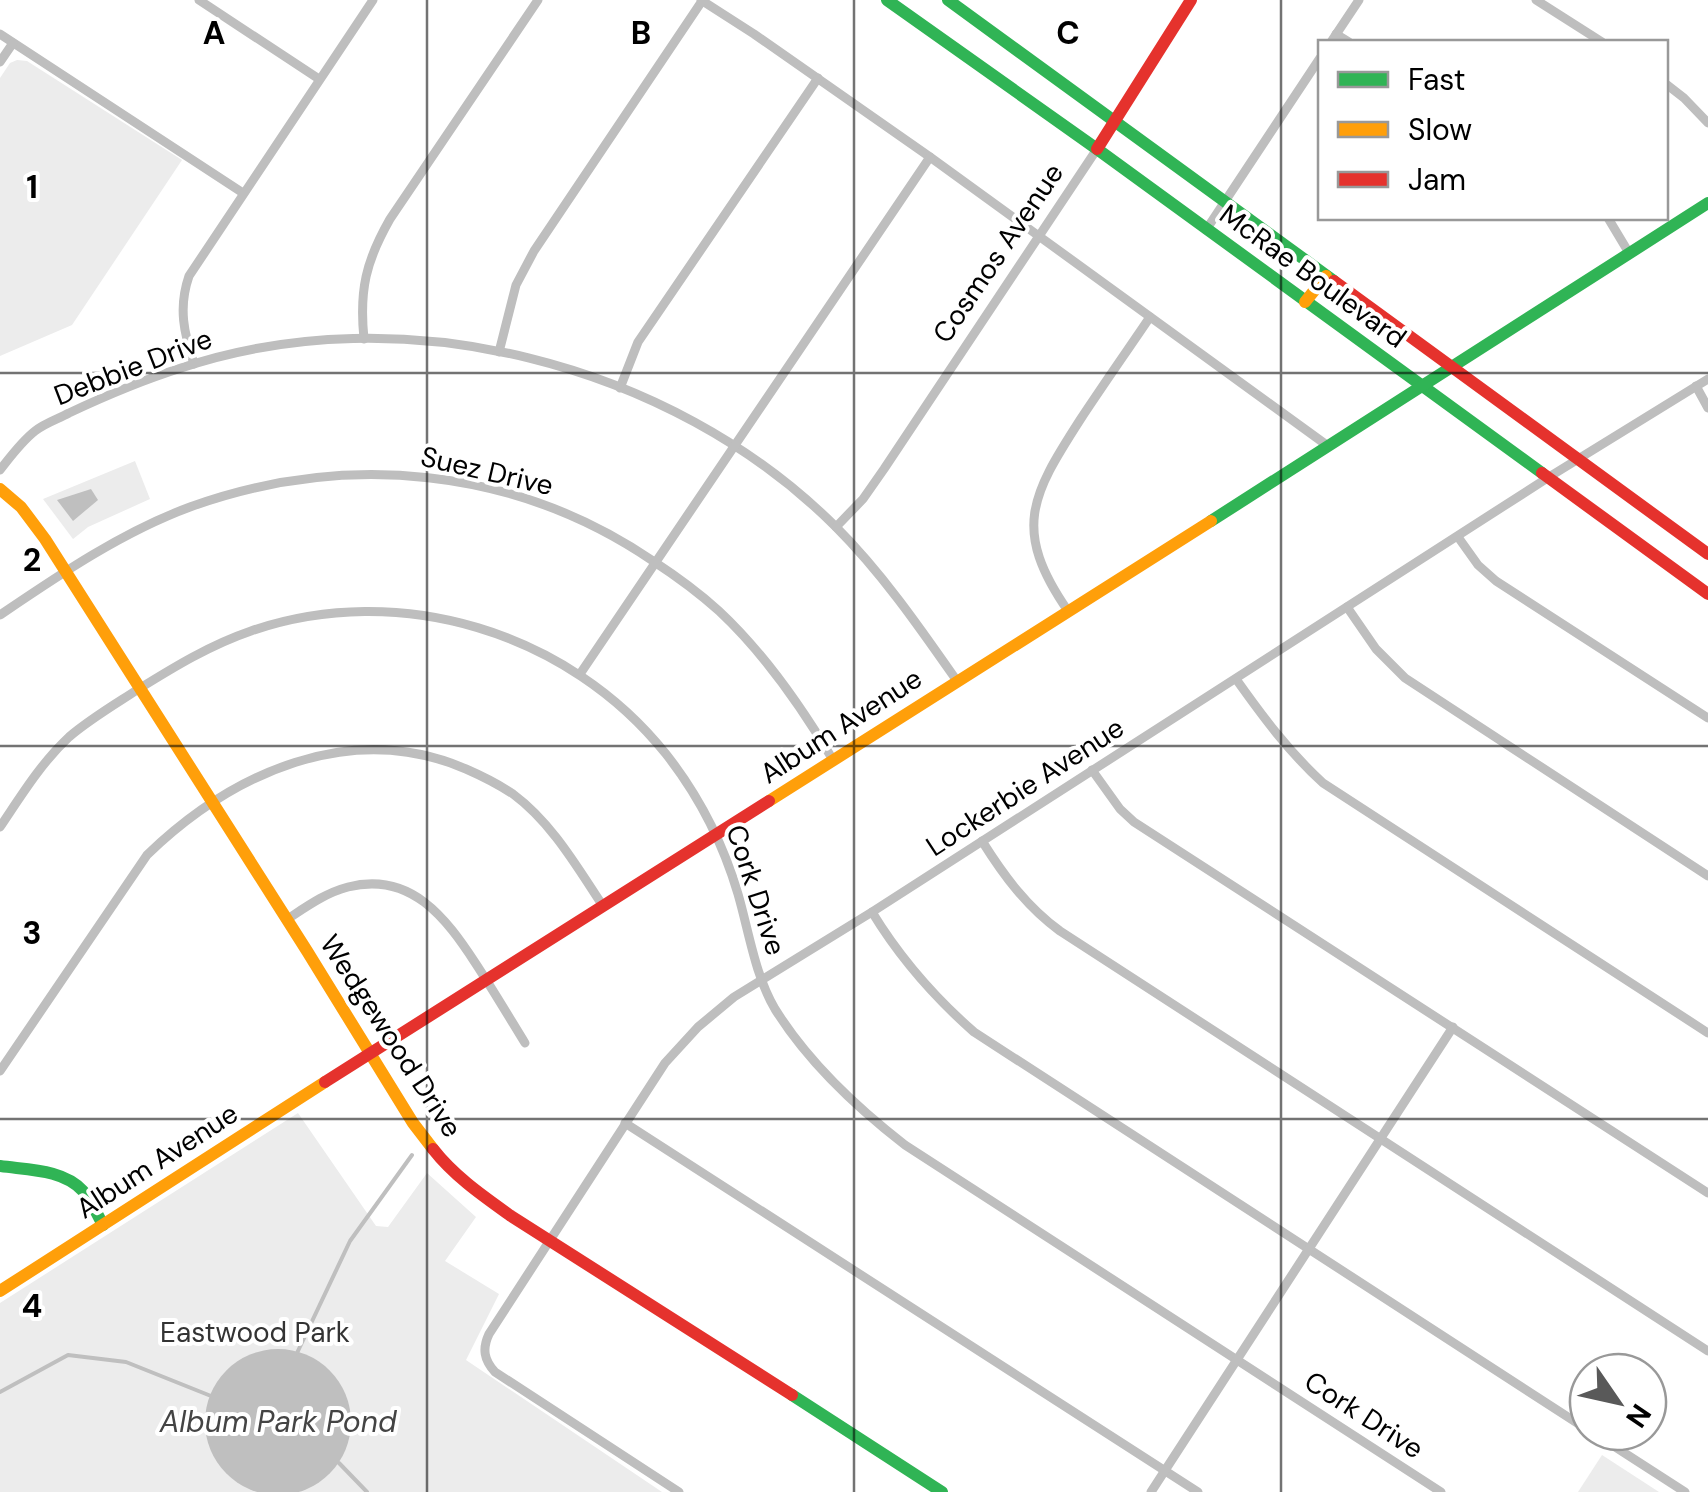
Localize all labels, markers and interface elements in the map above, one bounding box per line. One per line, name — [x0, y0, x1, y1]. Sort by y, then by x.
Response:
text: A — [203, 12, 225, 54]
text: B — [631, 12, 651, 54]
text: C — [1056, 12, 1080, 54]
legend — [1318, 40, 1668, 220]
text: Fast — [1408, 60, 1466, 99]
text: Slow — [1408, 110, 1472, 149]
street label: Cosmos Avenue — [924, 156, 1072, 350]
text: Jam — [1408, 160, 1466, 199]
text: 1 — [26, 166, 38, 208]
street label: McRae Boulevard — [1212, 196, 1414, 356]
street label: Debbie Drive — [49, 320, 217, 414]
street label: Suez Drive — [417, 438, 557, 504]
text: 2 — [23, 539, 41, 581]
street label: Album Avenue — [753, 660, 929, 792]
street label: Lockerbie Avenue — [919, 709, 1131, 865]
street label: Cork Drive — [718, 820, 794, 960]
text: 3 — [22, 912, 42, 954]
street label: Wedgewood Drive — [312, 927, 470, 1145]
street label: Album Avenue — [69, 1095, 245, 1227]
text: 4 — [22, 1285, 42, 1327]
park label: Eastwood Park — [160, 1314, 350, 1351]
north arrow — [1568, 1352, 1668, 1452]
street label: Cork Drive — [1297, 1363, 1431, 1467]
text: N — [1617, 1397, 1659, 1435]
water label: Album Park Pond — [158, 1402, 398, 1441]

